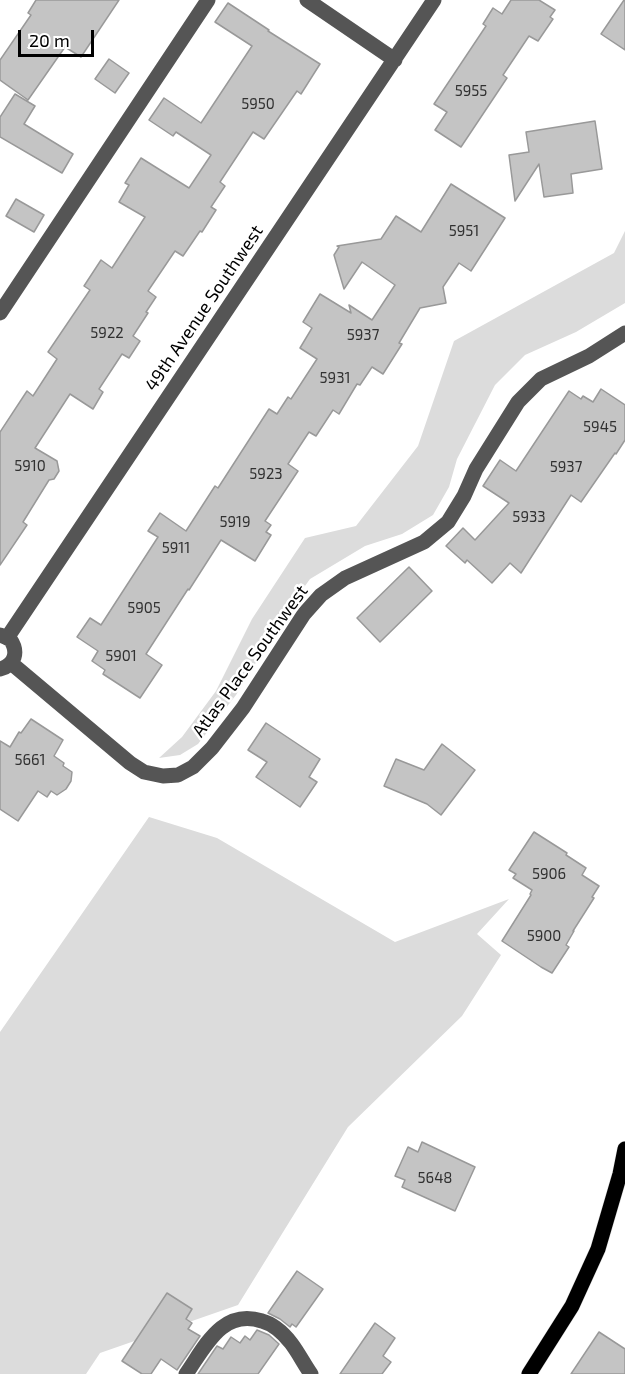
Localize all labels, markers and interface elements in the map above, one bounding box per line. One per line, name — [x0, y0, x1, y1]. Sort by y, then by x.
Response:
scale bar — [21, 18, 98, 56]
text: 20 m — [29, 29, 70, 51]
house number: 5955 — [455, 82, 487, 100]
house number: 5950 — [241, 95, 275, 113]
street label: 49th Avenue Southwest — [140, 221, 268, 395]
house number: 5951 — [449, 222, 479, 240]
house number: 5922 — [90, 324, 124, 342]
house number: 5937 — [347, 326, 379, 344]
house number: 5931 — [320, 369, 350, 387]
house number: 5945 — [583, 418, 617, 436]
house number: 5910 — [14, 457, 46, 475]
house number: 5937 — [550, 458, 582, 476]
house number: 5923 — [249, 465, 283, 483]
house number: 5933 — [512, 508, 546, 526]
house number: 5919 — [219, 513, 251, 531]
house number: 5911 — [162, 539, 190, 557]
street label: Atlas Place Southwest — [188, 581, 312, 741]
house number: 5905 — [127, 599, 161, 617]
house number: 5901 — [105, 647, 137, 665]
house number: 5661 — [14, 751, 46, 769]
house number: 5906 — [532, 865, 566, 883]
house number: 5900 — [527, 927, 561, 945]
house number: 5648 — [418, 1169, 452, 1187]

